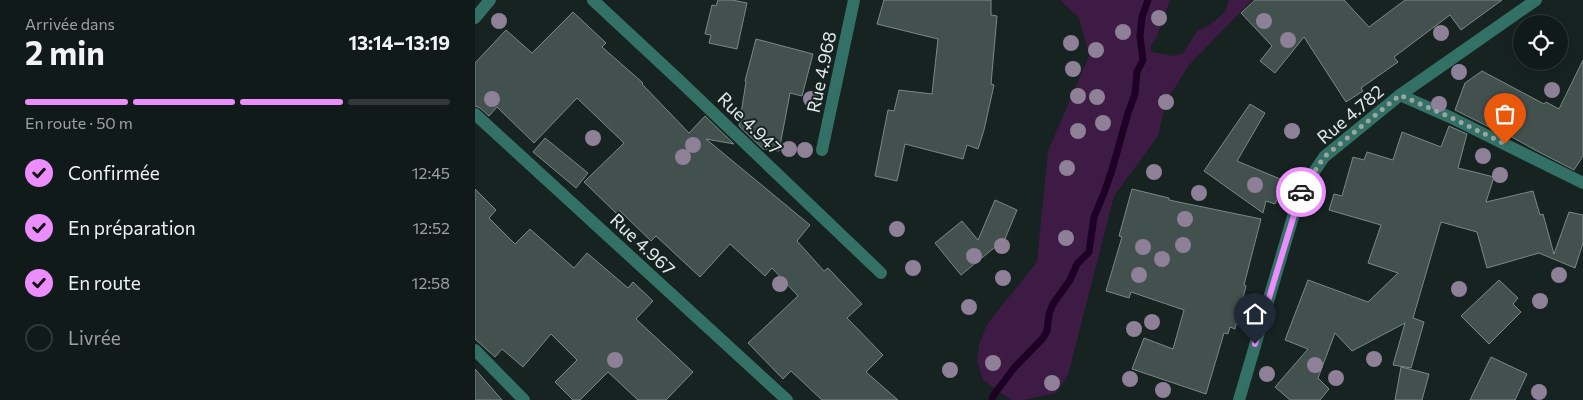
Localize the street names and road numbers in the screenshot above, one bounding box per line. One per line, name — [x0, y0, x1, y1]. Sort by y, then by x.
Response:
street label: Rue 4.968 — [802, 29, 840, 115]
street label: Rue 4.782 — [1312, 80, 1388, 148]
street label: Rue 4.947 — [713, 87, 787, 159]
street label: Rue 4.967 — [606, 208, 680, 280]

